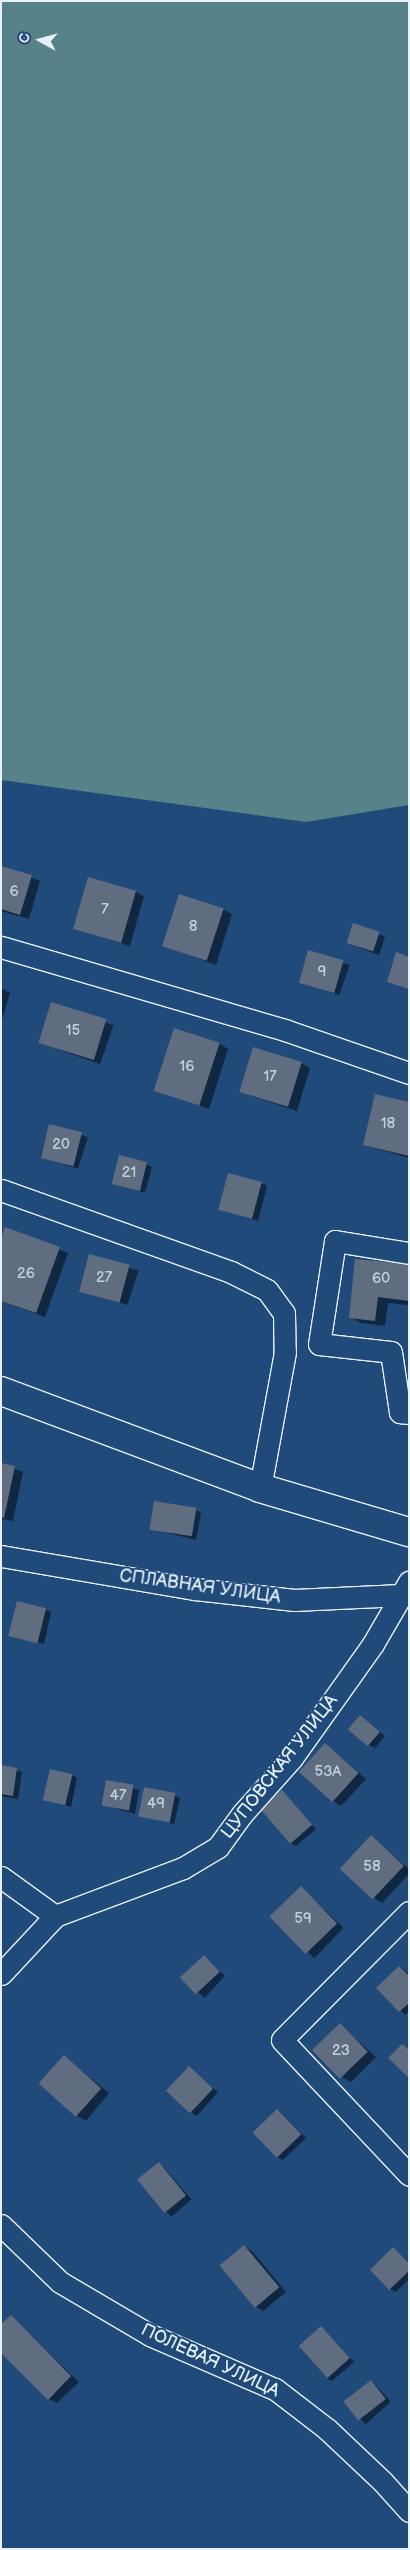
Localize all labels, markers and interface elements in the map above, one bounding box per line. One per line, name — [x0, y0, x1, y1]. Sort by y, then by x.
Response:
north arrow — [15, 15, 65, 65]
text: С — [16, 32, 34, 44]
house number: 6 — [9, 883, 19, 901]
house number: 7 — [101, 901, 109, 919]
house number: 8 — [189, 918, 197, 936]
house number: 9 — [318, 963, 326, 981]
house number: 15 — [66, 1022, 80, 1040]
house number: 16 — [180, 1058, 194, 1076]
house number: 17 — [263, 1068, 277, 1086]
house number: 18 — [381, 1115, 395, 1133]
house number: 20 — [52, 1136, 70, 1154]
house number: 21 — [122, 1164, 136, 1182]
house number: 26 — [17, 1265, 35, 1283]
house number: 27 — [96, 1269, 112, 1287]
house number: 60 — [372, 1270, 390, 1288]
street label: СПЛАВНАЯ УЛИЦА — [118, 1565, 282, 1609]
street label: ЦУПОВСКАЯ УЛИЦА — [217, 1691, 343, 1843]
house number: 53А — [315, 1763, 341, 1781]
house number: 47 — [110, 1787, 126, 1805]
house number: 49 — [147, 1795, 165, 1813]
house number: 58 — [363, 1858, 381, 1876]
house number: 59 — [294, 1910, 312, 1928]
house number: 23 — [332, 2042, 350, 2060]
street label: ПОЛЕВАЯ УЛИЦА — [137, 2319, 283, 2403]

